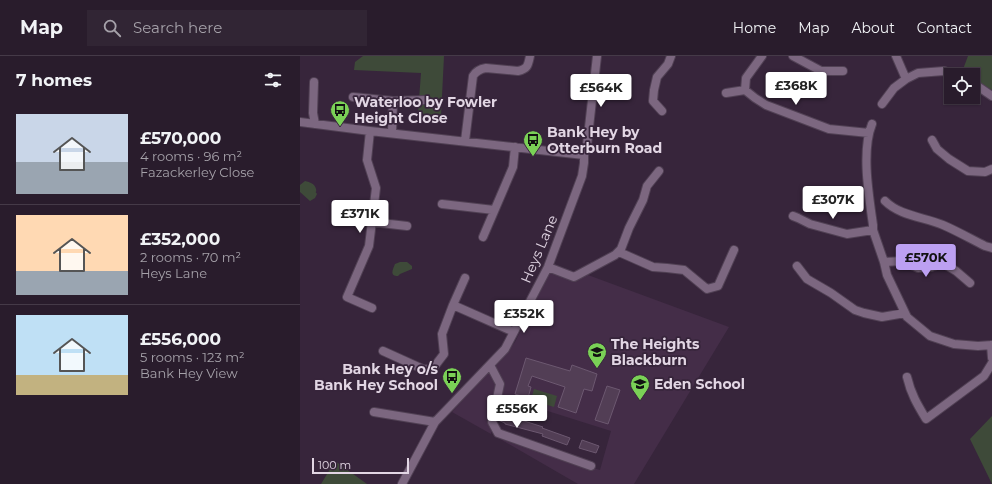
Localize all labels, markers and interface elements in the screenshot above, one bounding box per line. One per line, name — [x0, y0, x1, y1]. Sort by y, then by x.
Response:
search box — [87, 10, 367, 46]
text: Map — [20, 16, 63, 39]
icon: search — [101, 17, 123, 39]
text: Search here — [133, 18, 222, 37]
text: Home — [733, 19, 776, 37]
text: Map — [798, 19, 829, 37]
text: About — [851, 19, 895, 37]
text: Contact — [917, 19, 972, 37]
map controls — [944, 68, 980, 104]
button: locate — [944, 68, 980, 104]
icon: filters — [262, 69, 284, 91]
text: 7 homes — [16, 70, 92, 90]
pin: £368K — [768, 72, 824, 106]
pin: £564K — [573, 74, 629, 108]
text: £368K — [775, 77, 817, 93]
text: £564K — [579, 79, 623, 95]
place label: Waterloo by Fowler Height Close — [354, 93, 497, 127]
bus stop icon: Waterloo by Fowler Height Close — [329, 99, 351, 127]
place label: Bank Hey by Otterburn Road — [547, 123, 662, 157]
text: £570,000 — [140, 128, 221, 148]
bus stop icon: Bank Hey by Otterburn Road — [522, 129, 544, 157]
icon: home — [48, 130, 96, 178]
text: 4 rooms · 96 m² — [140, 148, 242, 164]
text: Fazackerley Close — [140, 164, 254, 180]
pin: £307K — [805, 186, 861, 220]
text: £307K — [812, 191, 854, 207]
pin: £371K — [332, 200, 388, 234]
text: £371K — [340, 205, 380, 221]
street label: Heys Lane — [517, 212, 561, 286]
text: £352,000 — [140, 229, 220, 249]
icon: home — [48, 231, 96, 279]
pin: £570K — [898, 244, 954, 278]
text: 2 rooms · 70 m² — [140, 249, 241, 265]
text: £570K — [905, 249, 947, 265]
text: Heys Lane — [140, 265, 207, 281]
pin: £352K — [496, 300, 552, 334]
text: £352K — [503, 305, 545, 321]
text: £556,000 — [140, 329, 221, 349]
icon: home — [48, 331, 96, 379]
place label: The Heights Blackburn — [611, 335, 700, 369]
school or university icon: The Heights Blackburn — [586, 341, 608, 369]
text: 5 rooms · 123 m² — [140, 349, 245, 365]
place label: Bank Hey o/s Bank Hey School — [314, 360, 439, 394]
text: Bank Hey View — [140, 365, 238, 381]
bus stop icon: Bank Hey o/s Bank Hey School — [441, 366, 463, 394]
school or university icon: Eden School — [629, 373, 651, 401]
place label: Eden School — [654, 375, 745, 393]
pin: £556K — [489, 395, 545, 429]
text: £556K — [496, 400, 538, 416]
scale bar — [312, 456, 409, 475]
text: 100 m — [318, 458, 351, 472]

